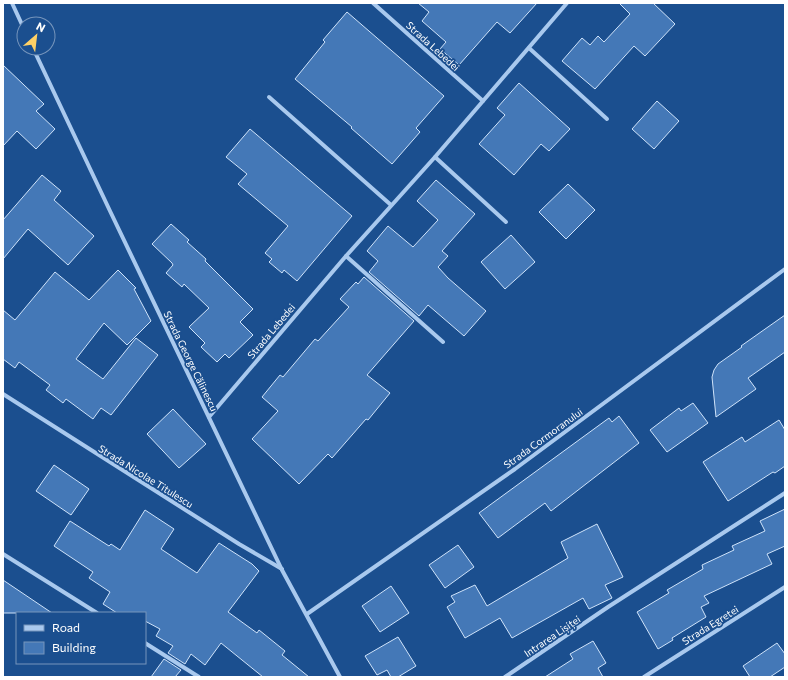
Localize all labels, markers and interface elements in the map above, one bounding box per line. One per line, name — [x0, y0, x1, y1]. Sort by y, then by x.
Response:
north arrow — [16, 16, 56, 56]
text: N — [34, 19, 48, 34]
street label: Strada Lebedei — [404, 19, 462, 73]
street label: Strada Lebedei — [245, 301, 297, 361]
street label: Strada George Călinescu — [161, 309, 221, 413]
street label: Strada Cormoranului — [501, 405, 585, 471]
street label: Strada Nicolae Titulescu — [96, 442, 196, 510]
street label: Strada Egretei — [680, 603, 740, 647]
legend — [16, 612, 146, 664]
street label: Intrarea Lișiței — [522, 613, 583, 660]
text: Road — [52, 620, 80, 634]
text: Building — [52, 640, 96, 654]

